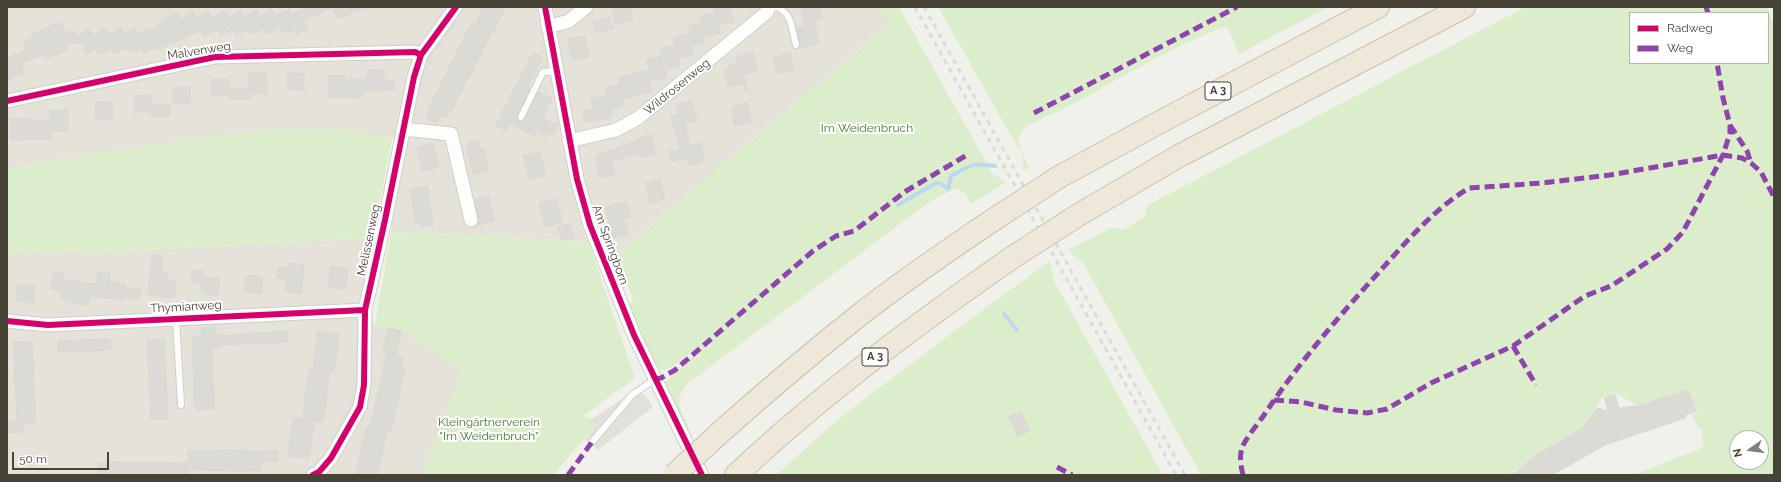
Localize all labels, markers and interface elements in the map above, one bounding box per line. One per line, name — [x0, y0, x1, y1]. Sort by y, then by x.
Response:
legend — [1629, 12, 1769, 64]
text: Radweg — [1667, 21, 1713, 35]
street label: Malvenweg — [166, 39, 232, 63]
text: Weg — [1667, 41, 1693, 55]
street label: Wildrosenweg — [641, 56, 713, 118]
road number: A 3 — [1205, 82, 1231, 100]
park label: Im Weidenbruch — [821, 121, 913, 135]
street label: Melissenweg — [354, 203, 384, 277]
street label: Am Springborn — [589, 203, 631, 287]
street label: Thymianweg — [150, 298, 222, 316]
road number: A 3 — [862, 348, 888, 366]
park label: Kleingärtnerverein "Im Weidenbruch" — [438, 415, 540, 443]
north arrow — [1729, 430, 1769, 470]
scale bar — [14, 444, 111, 470]
text: N — [1731, 447, 1745, 458]
text: 50 m — [19, 452, 47, 466]

